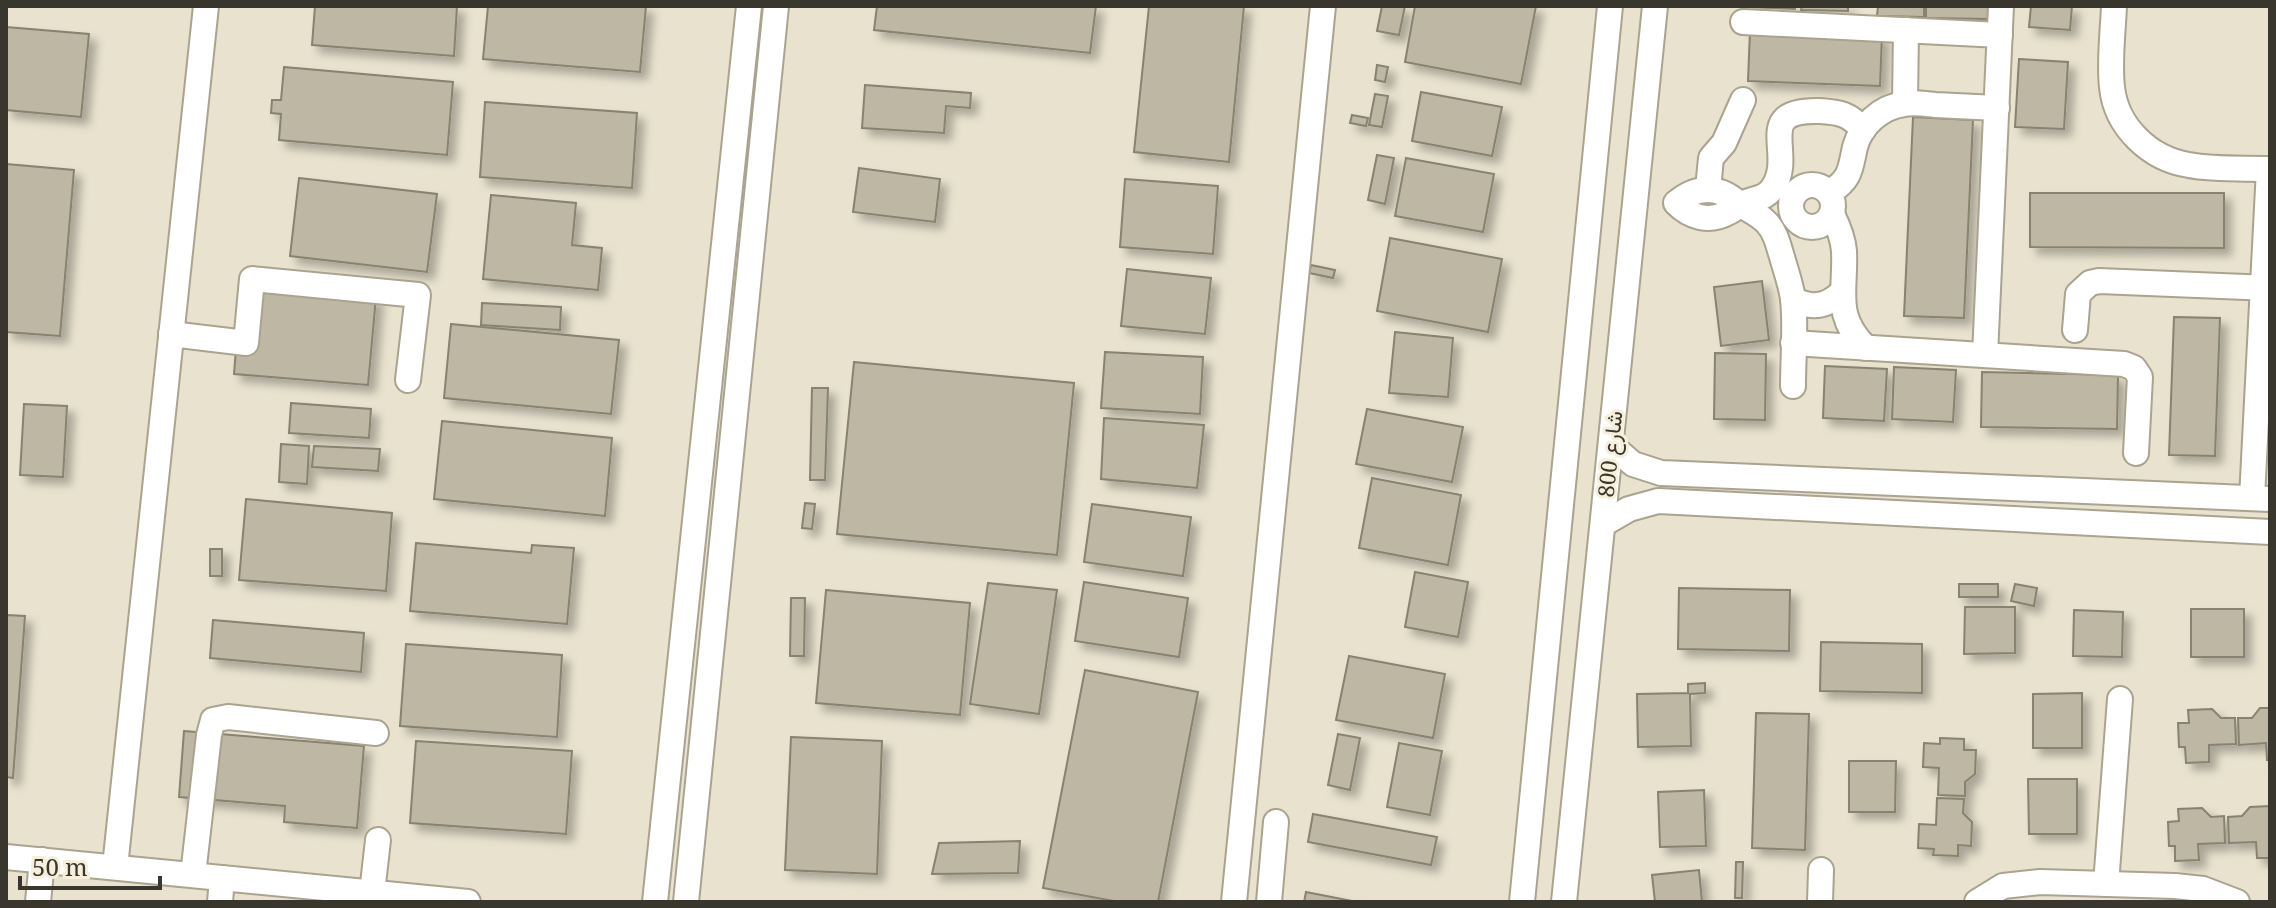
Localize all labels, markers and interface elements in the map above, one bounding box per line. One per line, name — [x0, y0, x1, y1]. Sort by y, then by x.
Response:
street label: شارع 800 — [1590, 409, 1629, 499]
scale bar — [20, 840, 160, 890]
text: 50 m — [32, 850, 88, 883]

